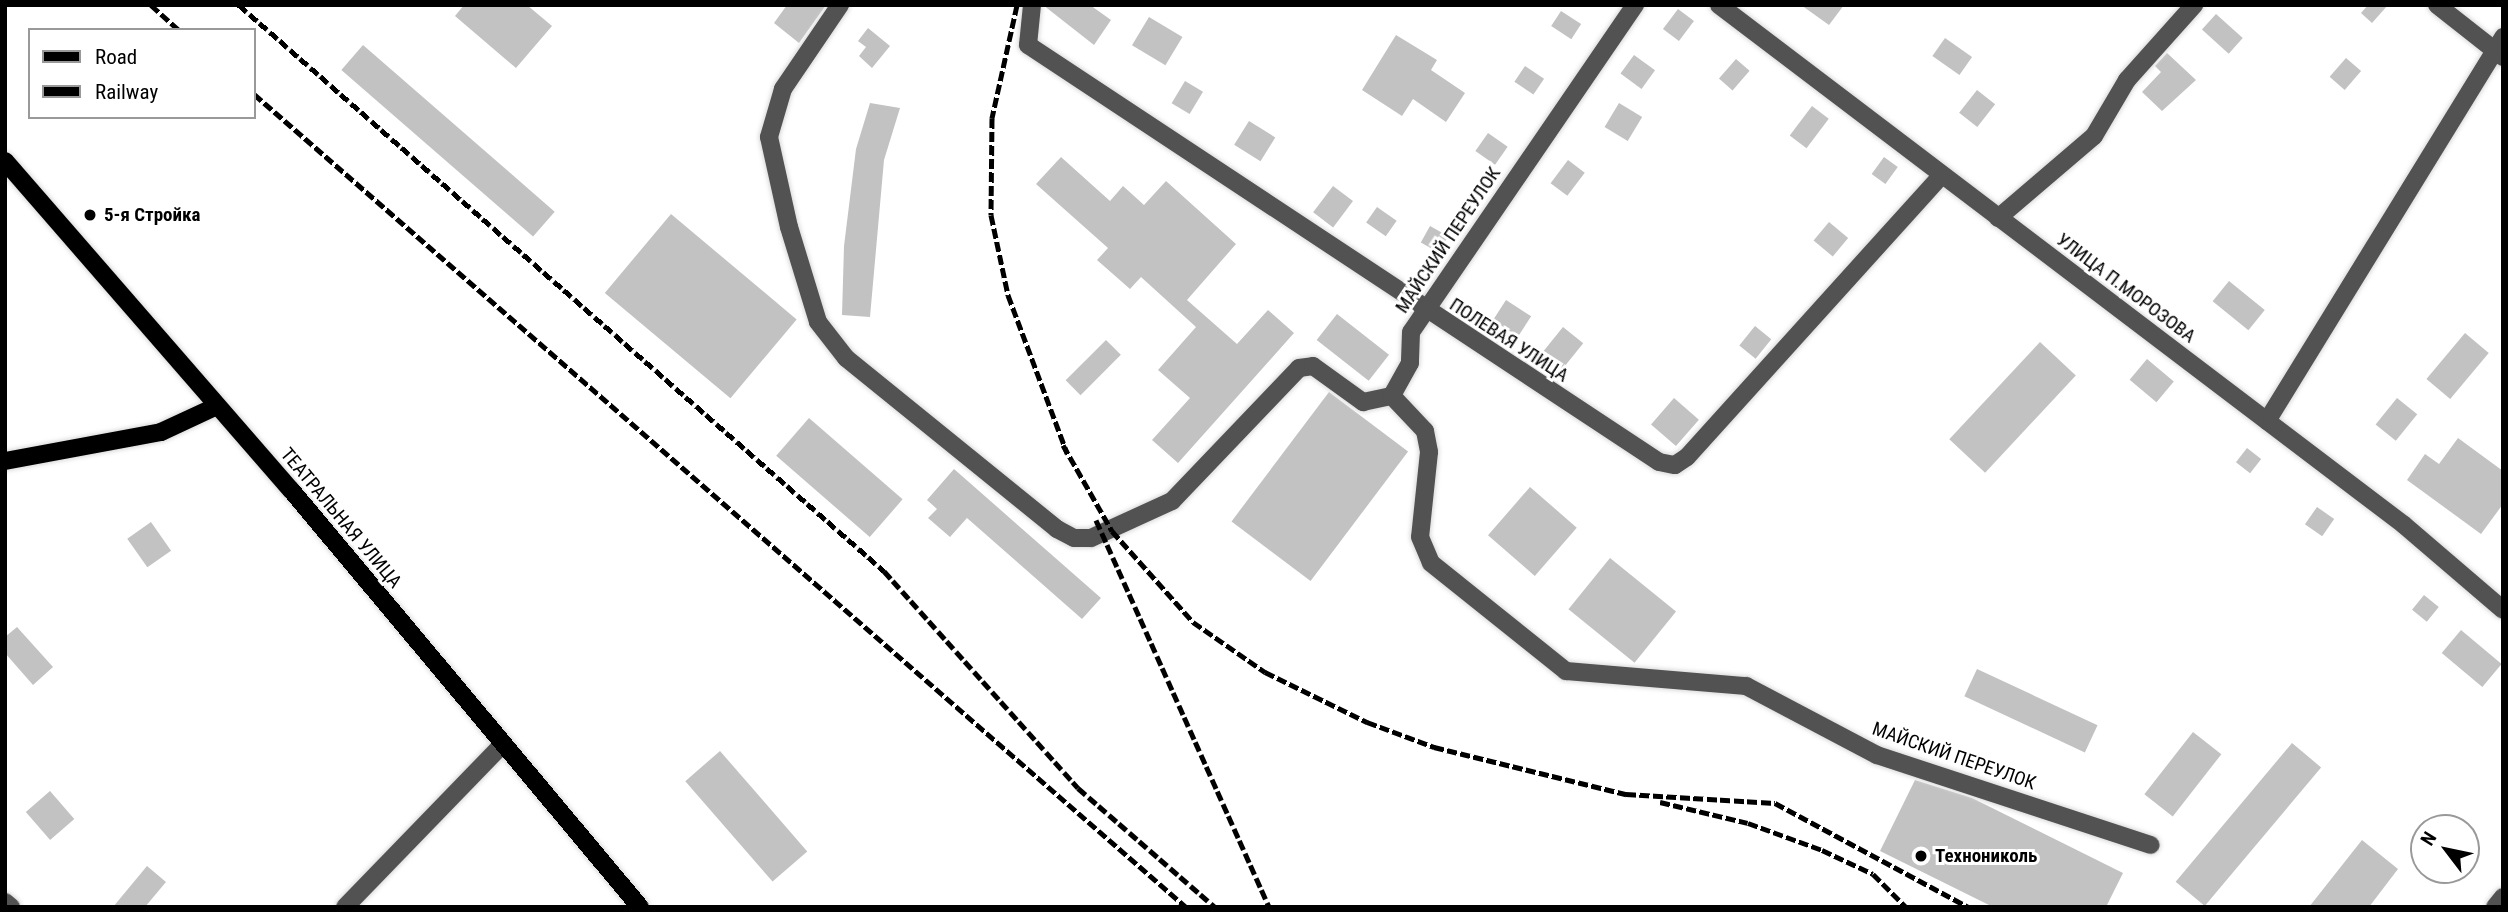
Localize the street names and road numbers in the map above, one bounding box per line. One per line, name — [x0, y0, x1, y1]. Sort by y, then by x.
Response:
street label: МАЙСКИЙ ПЕРЕУЛОК — [1391, 163, 1505, 317]
street label: УЛИЦА П.МОРОЗОВА — [2052, 228, 2200, 348]
street label: ПОЛЕВАЯ УЛИЦА — [1445, 293, 1573, 387]
street label: ТЕАТРАЛЬНАЯ УЛИЦА — [276, 443, 406, 593]
street label: МАЙСКИЙ ПЕРЕУЛОК — [1869, 717, 2039, 795]

